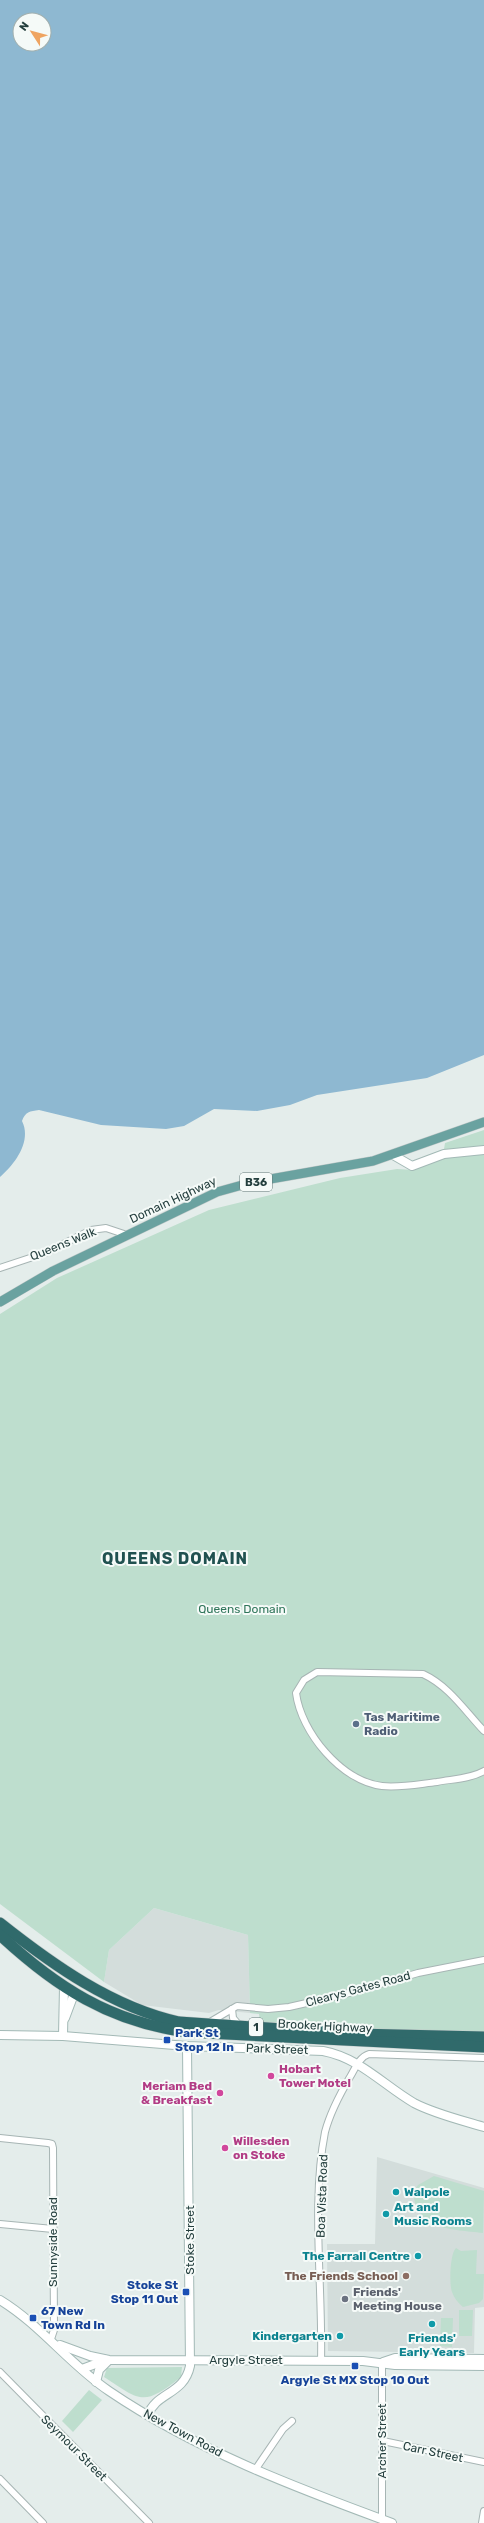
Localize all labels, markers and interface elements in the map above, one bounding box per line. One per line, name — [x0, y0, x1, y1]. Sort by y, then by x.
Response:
north arrow — [12, 12, 52, 52]
text: N — [17, 19, 32, 33]
road number: B36 — [240, 1173, 272, 1191]
street label: Domain Highway — [127, 1174, 219, 1226]
street label: Queens Walk — [28, 1224, 99, 1264]
district label: QUEENS DOMAIN — [102, 1549, 248, 1568]
park label: Queens Domain — [198, 1602, 286, 1616]
place label: Tas Maritime Radio — [364, 1710, 440, 1738]
marker: Tas Maritime Radio — [351, 1719, 361, 1729]
street label: Clearys Gates Road — [304, 1968, 412, 2010]
street label: Brooker Highway — [277, 2017, 373, 2035]
road number: 1 — [249, 2018, 263, 2036]
place label: Park St Stop 12 In — [175, 2026, 234, 2054]
marker: Park St Stop 12 In — [162, 2035, 172, 2045]
street label: Park Street — [246, 2041, 309, 2057]
place label: Hobart Tower Motel — [279, 2062, 351, 2090]
marker: Hobart Tower Motel — [266, 2071, 276, 2081]
place label: Meriam Bed & Breakfast — [141, 2079, 212, 2107]
marker: Meriam Bed & Breakfast — [215, 2088, 225, 2098]
place label: Willesden on Stoke — [233, 2134, 290, 2162]
marker: Willesden on Stoke — [220, 2143, 230, 2153]
street label: Boa Vista Road — [314, 2154, 330, 2238]
place label: Walpole — [404, 2185, 450, 2199]
marker: Walpole — [391, 2187, 401, 2197]
street label: Sunnyside Road — [46, 2197, 60, 2287]
place label: Art and Music Rooms — [394, 2200, 472, 2228]
street label: Stoke Street — [183, 2205, 197, 2275]
marker: Art and Music Rooms — [381, 2209, 391, 2219]
place label: The Farrall Centre — [302, 2249, 410, 2263]
marker: The Farrall Centre — [413, 2251, 423, 2261]
place label: The Friends School — [284, 2269, 398, 2283]
marker: The Friends School — [401, 2271, 411, 2281]
place label: Stoke St Stop 11 Out — [111, 2278, 178, 2306]
place label: Friends' Meeting House — [353, 2285, 442, 2313]
marker: Stoke St Stop 11 Out — [181, 2287, 191, 2297]
marker: Friends' Meeting House — [340, 2294, 350, 2304]
place label: 67 New Town Rd In — [41, 2304, 105, 2332]
marker: 67 New Town Rd In — [28, 2313, 38, 2323]
marker: Friends' Early Years — [427, 2319, 437, 2329]
place label: Kindergarten — [252, 2329, 332, 2343]
marker: Kindergarten — [335, 2331, 345, 2341]
place label: Friends' Early Years — [399, 2331, 465, 2359]
street label: Argyle Street — [209, 2353, 283, 2367]
marker: Argyle St MX Stop 10 Out — [350, 2361, 360, 2371]
place label: Argyle St MX Stop 10 Out — [281, 2373, 430, 2387]
street label: Archer Street — [375, 2403, 389, 2479]
street label: New Town Road — [141, 2406, 225, 2460]
street label: Seymour Street — [38, 2412, 110, 2484]
street label: Carr Street — [402, 2439, 465, 2465]

